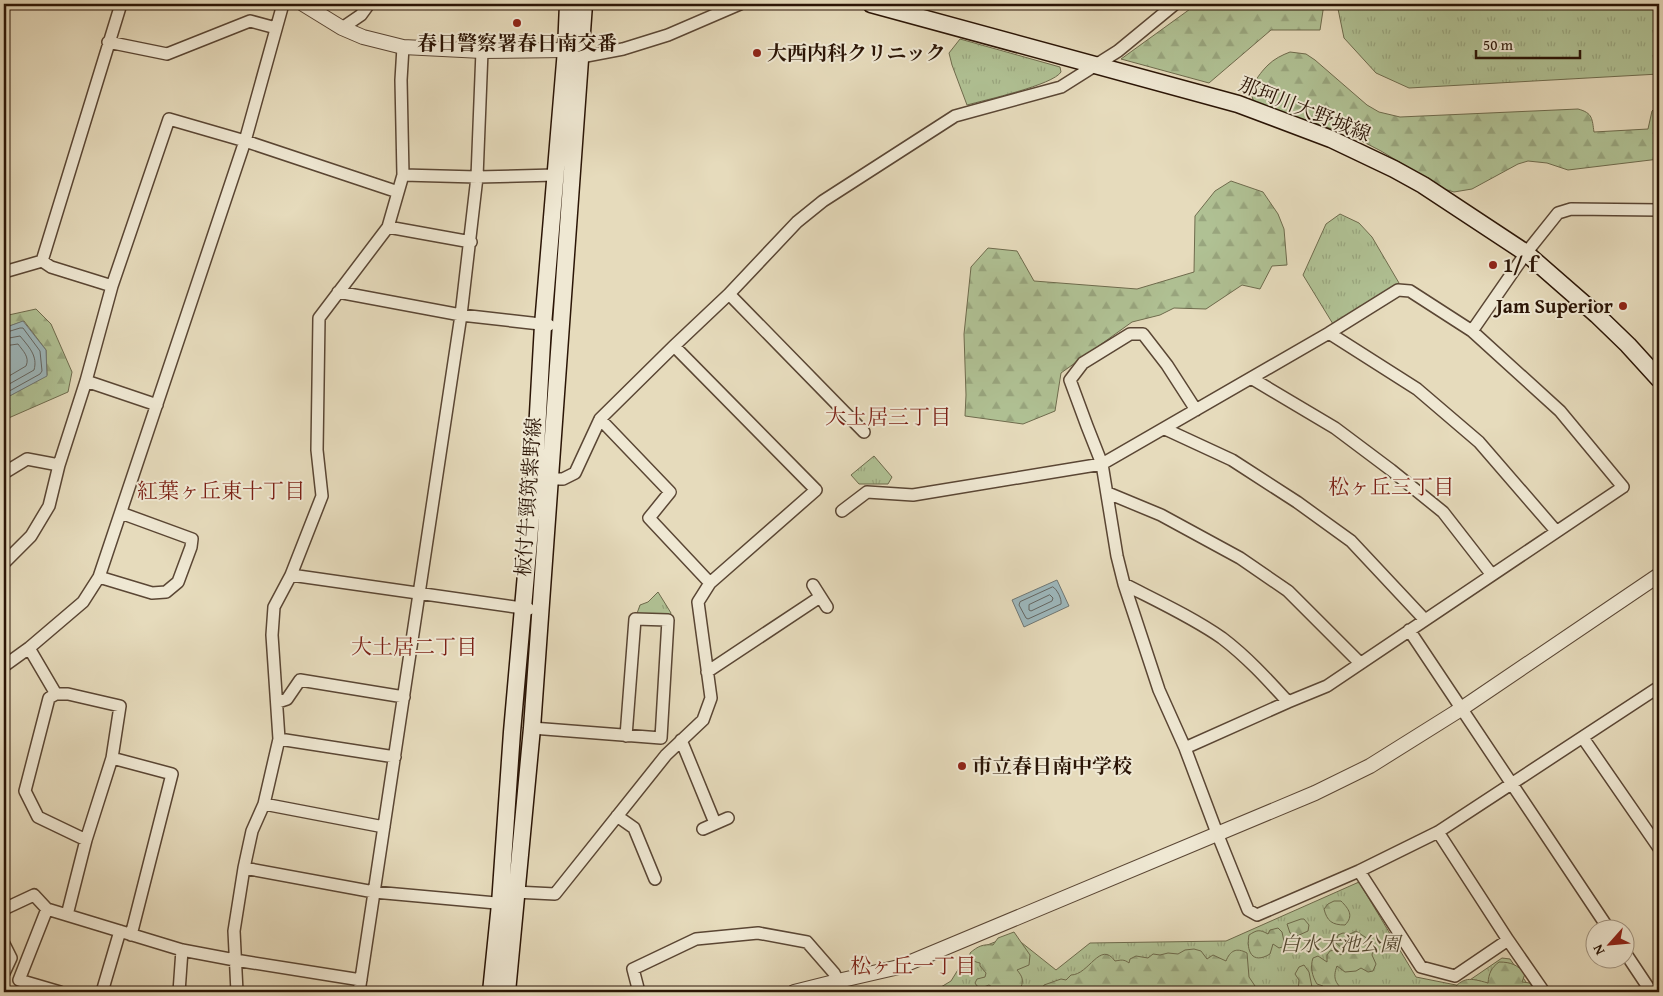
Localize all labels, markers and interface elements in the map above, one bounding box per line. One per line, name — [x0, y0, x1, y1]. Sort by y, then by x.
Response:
marker: 春日警察署春日南交番 — [511, 17, 523, 29]
place label: 春日警察署春日南交番 — [417, 28, 617, 57]
scale bar — [1476, 28, 1579, 60]
text: 50 m — [1483, 34, 1514, 55]
place label: 大西内科クリニック — [767, 38, 946, 67]
marker: 大西内科クリニック — [751, 47, 763, 59]
street label: 那珂川大野城線 — [1235, 69, 1376, 148]
place label: 1/ｆ — [1503, 250, 1543, 279]
marker: 1/ｆ — [1487, 259, 1499, 271]
place label: Jam Superior — [1493, 291, 1613, 320]
marker: Jam Superior — [1617, 300, 1629, 312]
district label: 大土居三丁目 — [825, 401, 951, 432]
street label: 板付牛頸筑紫野線 — [507, 416, 548, 578]
district label: 松ヶ丘三丁目 — [1328, 471, 1454, 502]
district label: 紅葉ヶ丘東十丁目 — [137, 475, 305, 506]
district label: 大土居二丁目 — [351, 631, 477, 662]
place label: 市立春日南中学校 — [972, 751, 1132, 780]
marker: 市立春日南中学校 — [956, 760, 968, 772]
north arrow — [1586, 918, 1636, 968]
park label: 白水大池公園 — [1280, 929, 1403, 958]
text: N — [1587, 941, 1609, 959]
district label: 松ヶ丘一丁目 — [850, 950, 976, 981]

